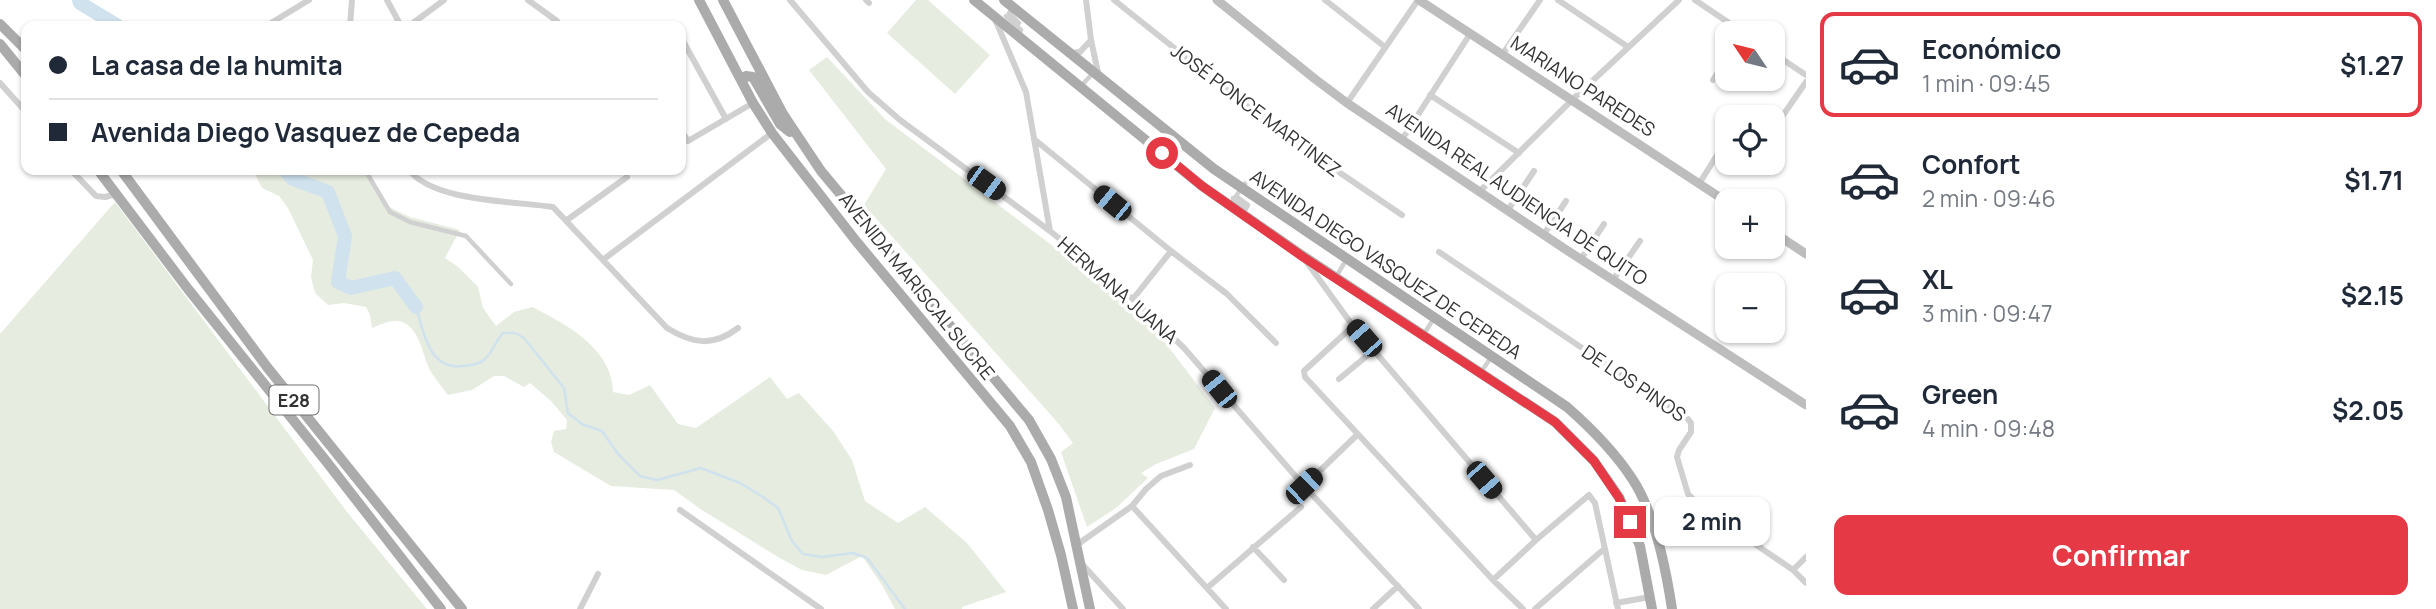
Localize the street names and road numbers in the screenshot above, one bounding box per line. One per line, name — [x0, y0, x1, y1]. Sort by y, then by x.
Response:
street label: MARIANO PAREDES — [1506, 30, 1660, 143]
street label: JOSÉ PONCE MARTINEZ — [1166, 37, 1346, 183]
street label: AVENIDA REAL AUDIENCIA DE QUITO — [1381, 97, 1653, 292]
street label: AVENIDA DIEGO VASQUEZ DE CEPEDA — [1245, 163, 1527, 365]
street label: AVENIDA MARISCAL SUCRE — [833, 187, 1001, 385]
street label: HERMANA JUANA — [1052, 231, 1184, 349]
street label: DE LOS PINOS — [1577, 339, 1691, 428]
road number: E28 — [270, 386, 318, 414]

